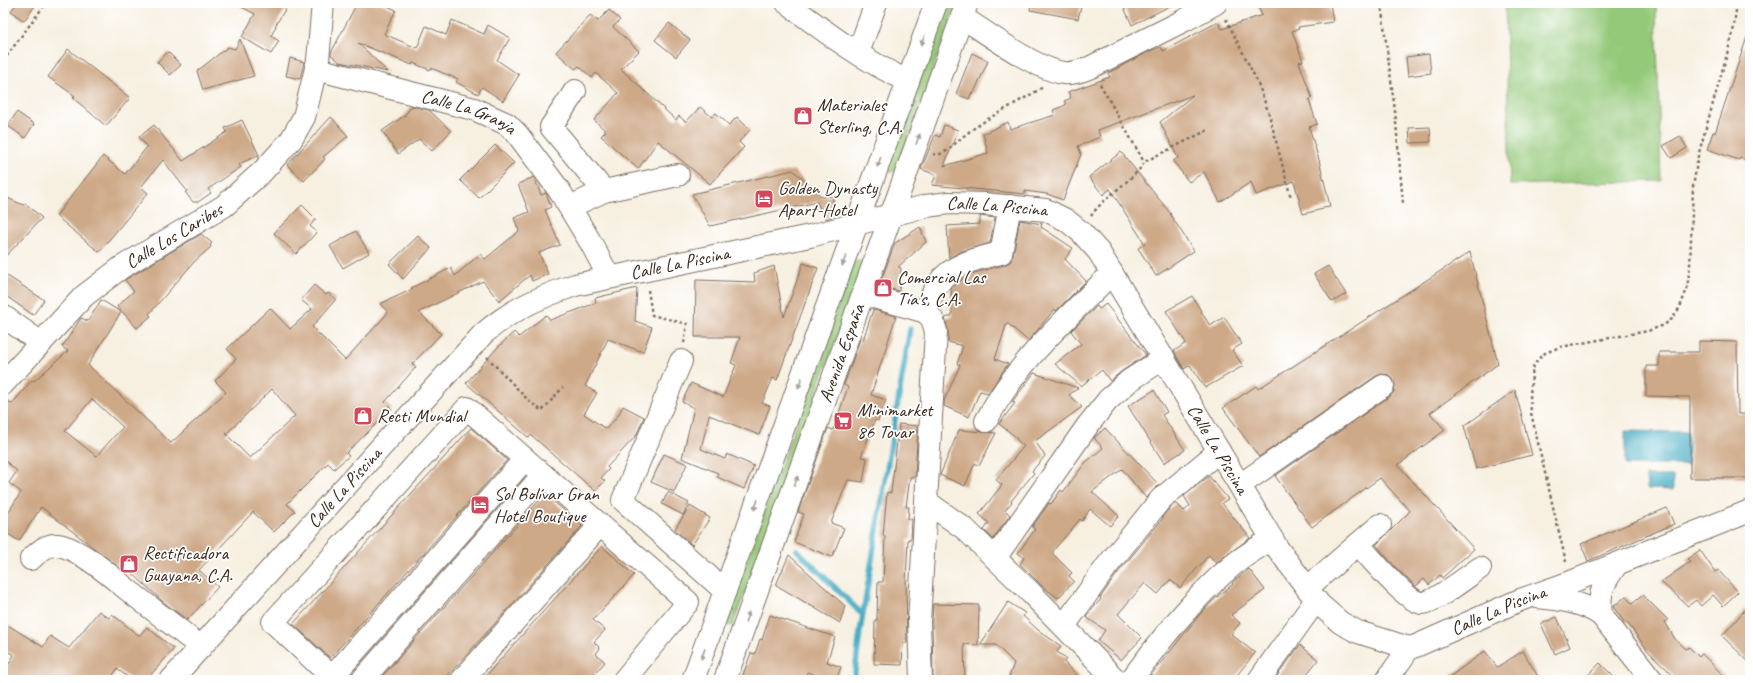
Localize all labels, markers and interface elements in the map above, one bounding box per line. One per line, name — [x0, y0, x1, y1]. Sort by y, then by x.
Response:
one-way arrow — [919, 34, 925, 46]
street label: Calle La Granja — [419, 84, 523, 140]
place label: Materiales Sterling, C.A. — [817, 93, 903, 139]
shop icon: Materiales Sterling, C.A. — [792, 105, 814, 127]
one-way arrow — [916, 132, 922, 144]
one-way arrow — [875, 157, 881, 169]
place label: Golden Dynasty Apart-Hotel — [778, 176, 879, 222]
hotel icon: Golden Dynasty Apart-Hotel — [753, 188, 775, 210]
street label: Calle La Piscina — [946, 191, 1050, 222]
street label: Calle Los Caribes — [121, 197, 228, 274]
street label: Calle La Piscina — [628, 241, 734, 285]
one-way arrow — [840, 255, 846, 267]
place label: Comercial Las Tía's, C.A. — [897, 265, 987, 311]
shop icon: Comercial Las Tía's, C.A. — [872, 277, 894, 299]
street label: Avenida España — [813, 299, 871, 406]
one-way arrow — [797, 378, 803, 390]
place label: Minimarket 86 Tovar — [857, 398, 934, 444]
street label: Calle La Piscina — [1182, 400, 1255, 500]
place label: Recti Mundial — [377, 404, 469, 428]
shop icon: Recti Mundial — [352, 405, 374, 427]
supermarket icon: Minimarket 86 Tovar — [832, 410, 854, 432]
street label: Calle La Piscina — [302, 441, 389, 533]
one-way arrow — [793, 475, 799, 487]
place label: Sol Bolívar Gran Hotel Boutique — [494, 482, 599, 528]
hotel icon: Sol Bolívar Gran Hotel Boutique — [469, 494, 491, 516]
one-way arrow — [753, 500, 759, 512]
place label: Rectificadora Guayana, C.A. — [143, 541, 233, 587]
shop icon: Rectificadora Guayana, C.A. — [118, 553, 140, 575]
street label: Calle La Piscina — [1447, 579, 1551, 641]
one-way arrow — [745, 611, 751, 623]
one-way arrow — [699, 649, 705, 661]

